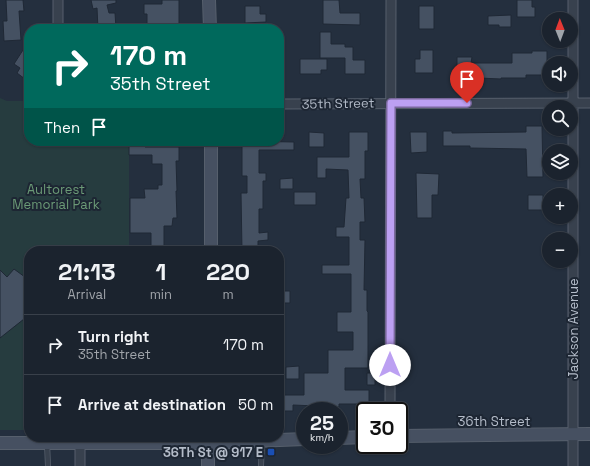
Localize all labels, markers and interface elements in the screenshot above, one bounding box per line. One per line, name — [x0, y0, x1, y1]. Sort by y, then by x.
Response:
north arrow — [542, 12, 578, 48]
map controls — [542, 12, 578, 268]
text: 170 m — [110, 37, 187, 73]
icon: right — [44, 40, 96, 92]
button: sound — [542, 56, 578, 92]
pin — [450, 62, 484, 103]
icon: arrive — [456, 68, 478, 90]
text: 35th Street — [110, 72, 211, 95]
street label: 35th Street — [302, 94, 374, 113]
button: search — [542, 100, 578, 136]
icon: arrive — [88, 116, 110, 138]
text: Then — [44, 118, 80, 137]
button: layers — [542, 144, 578, 180]
park label: Aultorest Memorial Park — [12, 181, 100, 213]
button: + — [542, 188, 578, 224]
button: − — [542, 232, 578, 268]
text: 21:13 — [58, 256, 116, 287]
text: 1 — [155, 256, 166, 287]
text: 220 — [206, 256, 250, 287]
street label: Jackson Avenue — [565, 278, 582, 380]
text: Arrival — [67, 286, 106, 303]
text: min — [150, 286, 172, 303]
text: m — [222, 286, 234, 303]
text: Turn right — [78, 327, 149, 346]
icon: right — [44, 334, 66, 356]
text: 170 m — [223, 335, 264, 354]
position arrow — [369, 344, 411, 386]
text: 35th Street — [78, 346, 151, 363]
icon: arrive — [44, 394, 66, 416]
text: Arrive at destination — [78, 395, 226, 414]
text: 50 m — [238, 395, 273, 414]
speed limit sign: 30 — [356, 402, 408, 454]
text: 25 — [310, 410, 334, 436]
street label: 36th Street — [458, 413, 530, 430]
text: km/h — [310, 431, 334, 444]
place label: 36Th St @ 917 E — [163, 444, 263, 461]
marker: 36Th St @ 917 E — [266, 447, 276, 457]

